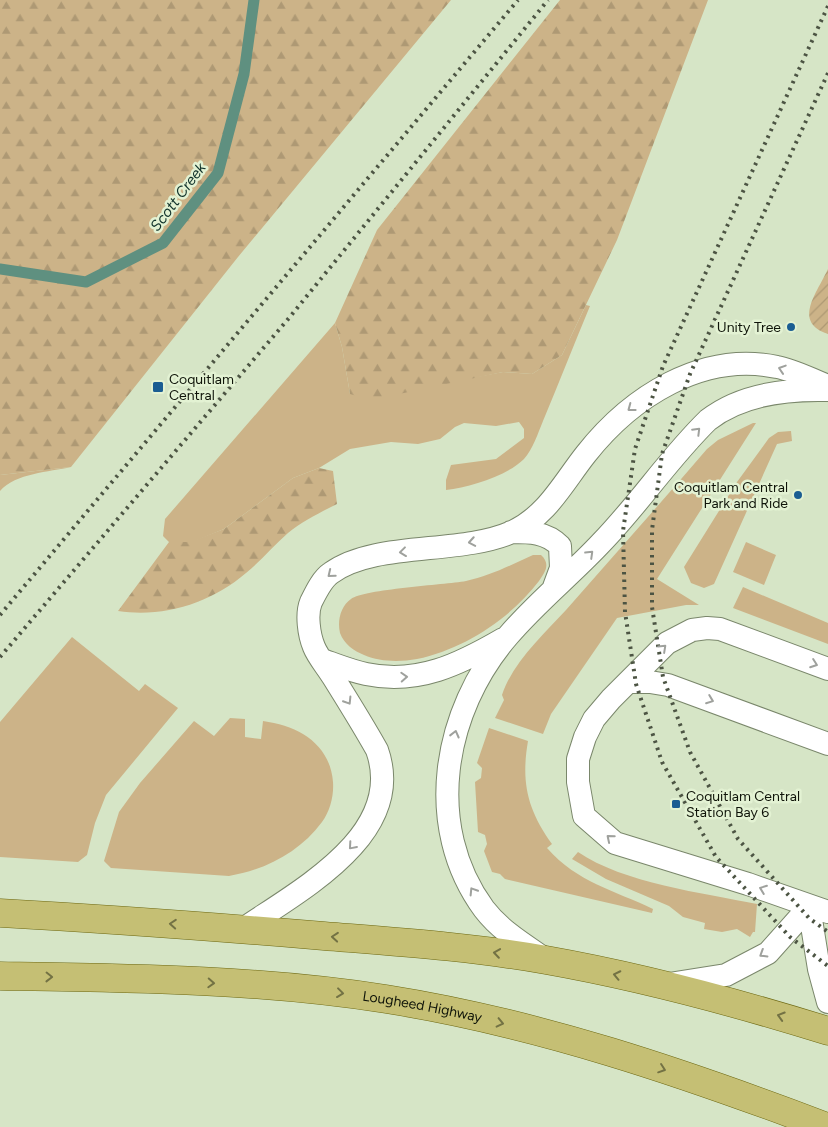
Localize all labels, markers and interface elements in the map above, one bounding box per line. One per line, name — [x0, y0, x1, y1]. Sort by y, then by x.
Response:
water label: Scott Creek — [146, 159, 210, 235]
place label: Unity Tree — [717, 319, 781, 336]
marker: Unity Tree — [785, 321, 797, 333]
one-way arrow — [778, 365, 787, 375]
place label: Coquitlam Central — [169, 371, 234, 404]
marker: Coquitlam Central — [151, 380, 165, 394]
one-way arrow — [627, 402, 637, 411]
one-way arrow — [691, 428, 700, 437]
place label: Coquitlam Central Park and Ride — [674, 479, 788, 512]
marker: Coquitlam Central Park and Ride — [792, 489, 804, 501]
one-way arrow — [467, 536, 476, 546]
one-way arrow — [398, 546, 406, 557]
one-way arrow — [585, 550, 594, 559]
one-way arrow — [328, 569, 337, 577]
one-way arrow — [658, 645, 667, 654]
one-way arrow — [809, 658, 818, 668]
one-way arrow — [400, 671, 408, 682]
one-way arrow — [705, 694, 713, 704]
one-way arrow — [342, 696, 352, 705]
one-way arrow — [449, 729, 460, 738]
place label: Coquitlam Central Station Bay 6 — [686, 788, 800, 821]
marker: Coquitlam Central Station Bay 6 — [670, 798, 682, 810]
one-way arrow — [606, 834, 615, 843]
one-way arrow — [348, 841, 357, 850]
one-way arrow — [759, 885, 768, 895]
one-way arrow — [469, 887, 479, 896]
one-way arrow — [169, 919, 177, 930]
one-way arrow — [331, 931, 339, 942]
one-way arrow — [493, 948, 501, 959]
one-way arrow — [759, 948, 768, 958]
one-way arrow — [612, 970, 621, 981]
one-way arrow — [45, 972, 53, 982]
one-way arrow — [207, 977, 215, 988]
one-way arrow — [336, 987, 344, 998]
street label: Lougheed Highway — [361, 988, 484, 1026]
one-way arrow — [778, 1012, 786, 1022]
one-way arrow — [495, 1017, 504, 1028]
one-way arrow — [658, 1063, 666, 1073]

